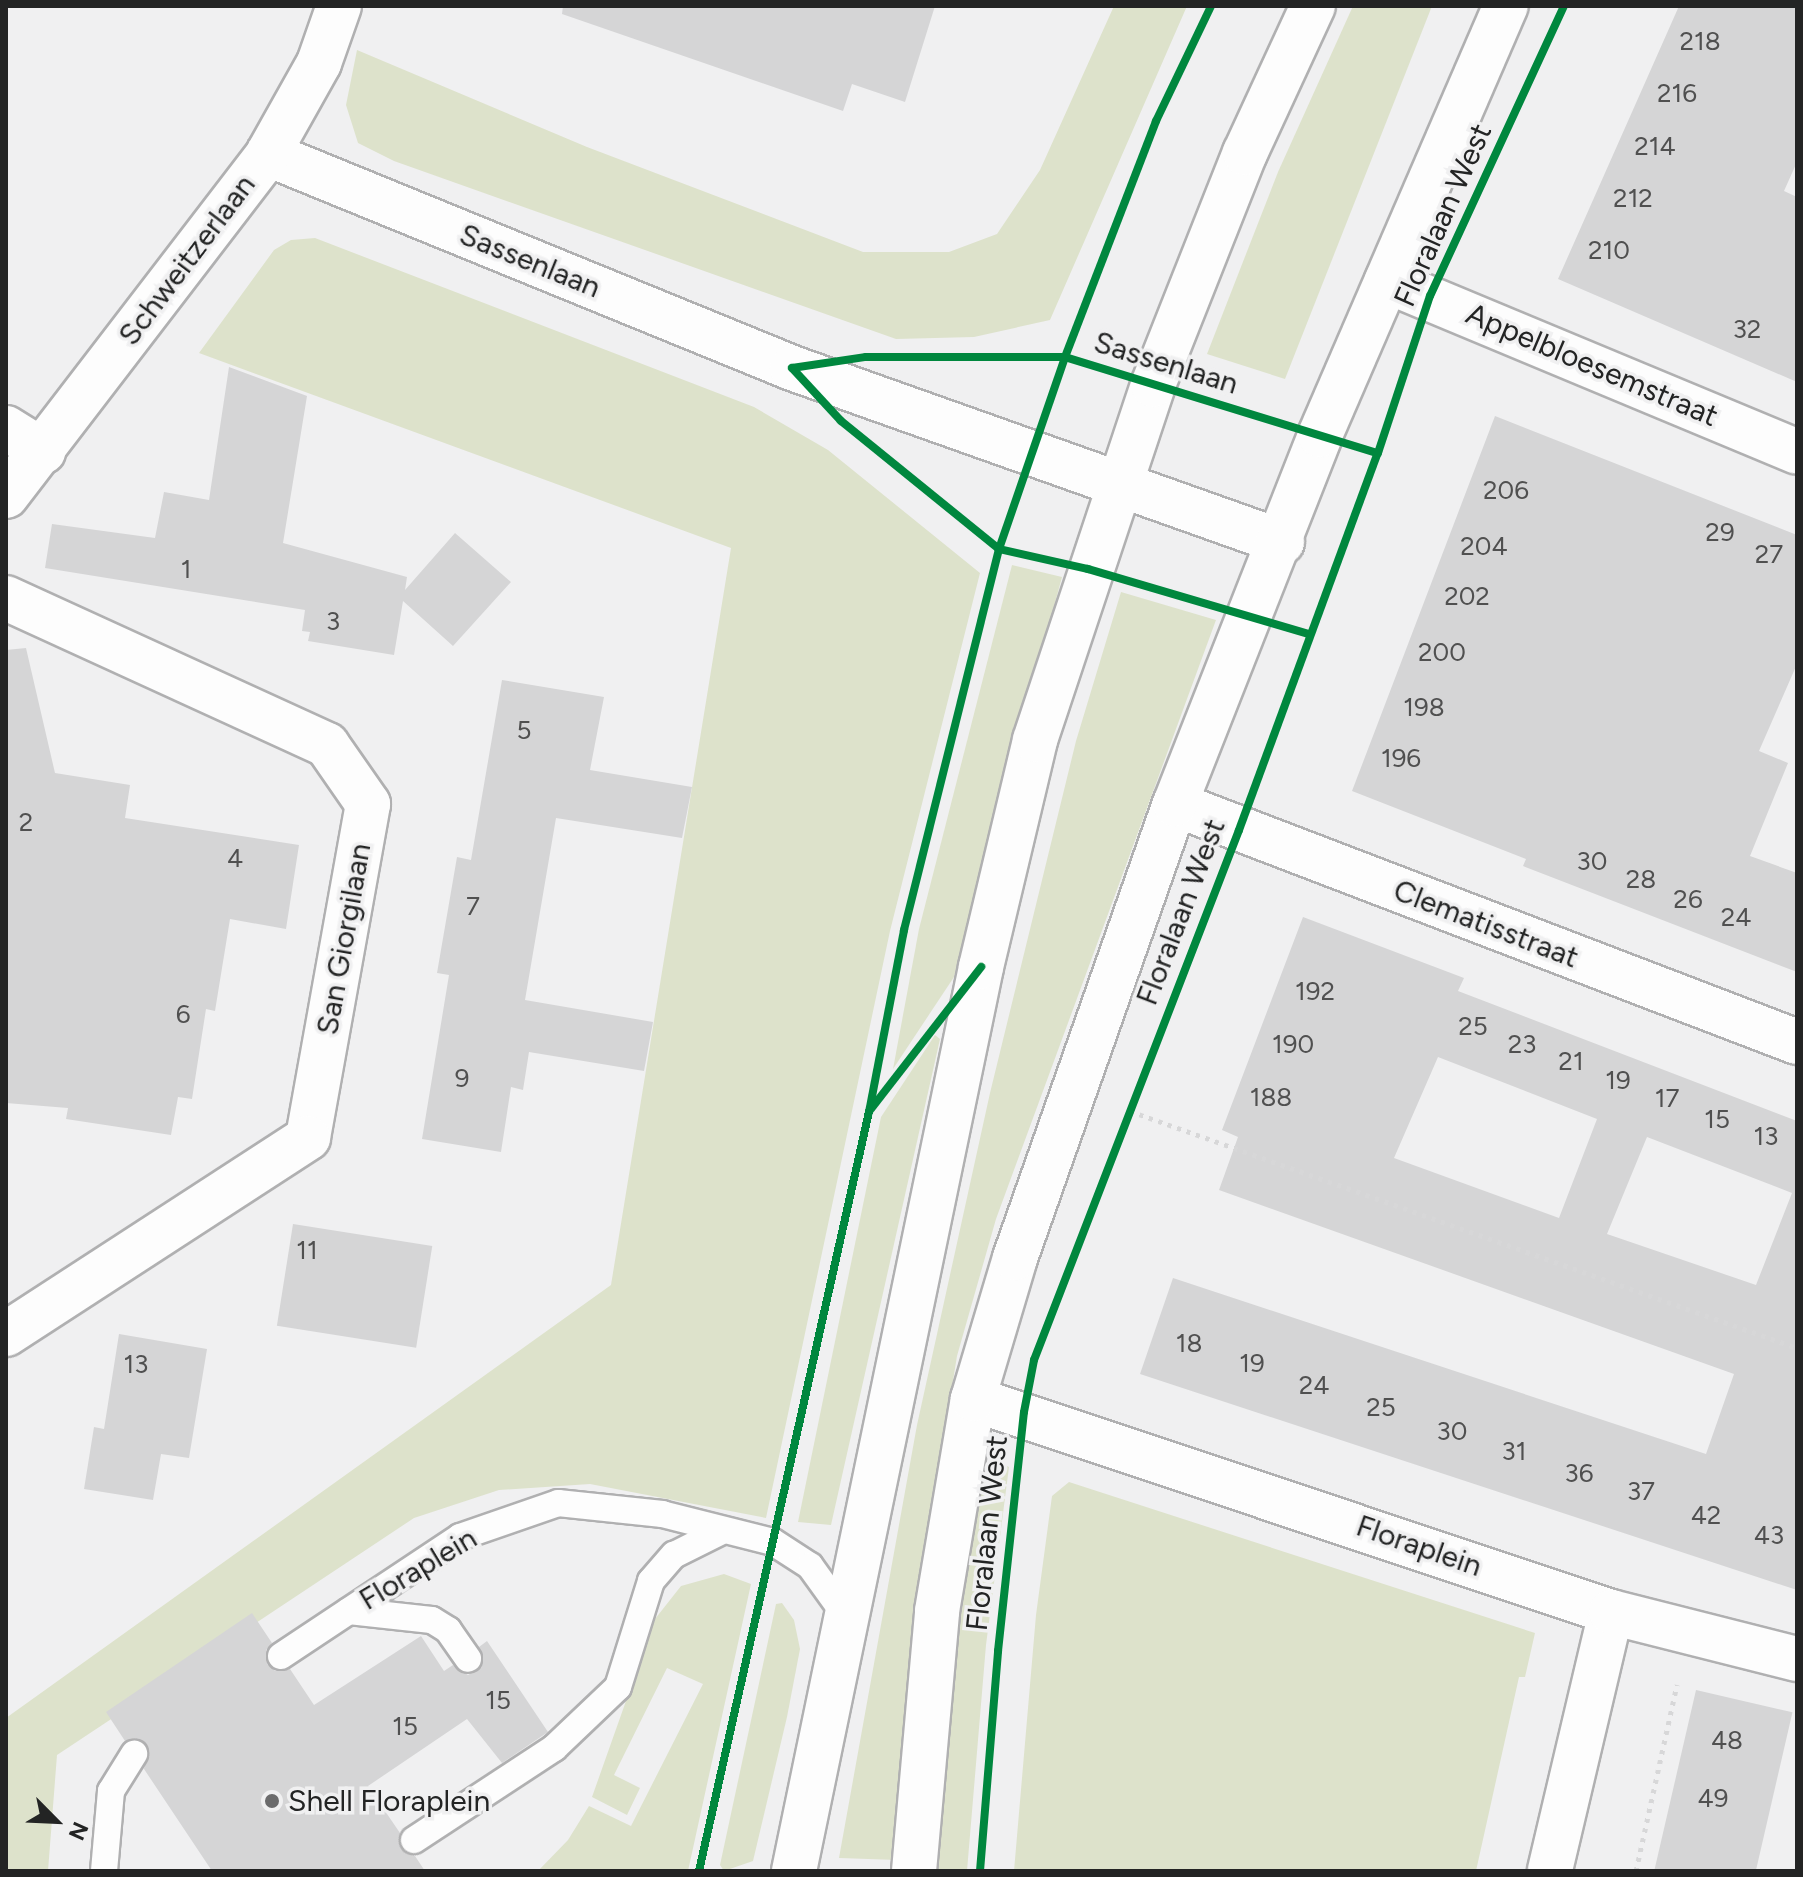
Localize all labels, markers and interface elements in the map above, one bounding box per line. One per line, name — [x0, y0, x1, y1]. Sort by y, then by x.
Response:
house number: 218 — [1679, 26, 1721, 58]
house number: 216 — [1657, 78, 1697, 110]
street label: Floralaan West — [1387, 118, 1499, 312]
house number: 214 — [1634, 131, 1676, 163]
street label: Schweitzerlaan — [111, 168, 263, 352]
house number: 212 — [1613, 183, 1653, 215]
street label: Sassenlaan — [454, 216, 606, 306]
house number: 210 — [1588, 235, 1630, 267]
street label: Appelbloesemstraat — [1461, 296, 1723, 434]
house number: 32 — [1733, 314, 1761, 346]
street label: Sassenlaan — [1090, 324, 1242, 402]
house number: 206 — [1483, 475, 1529, 507]
house number: 29 — [1705, 517, 1735, 549]
house number: 204 — [1460, 531, 1508, 563]
house number: 27 — [1755, 539, 1783, 571]
house number: 1 — [181, 554, 191, 586]
house number: 202 — [1444, 581, 1490, 613]
house number: 3 — [326, 606, 340, 638]
house number: 200 — [1418, 637, 1466, 669]
house number: 198 — [1403, 692, 1445, 724]
house number: 5 — [517, 715, 531, 747]
house number: 196 — [1381, 743, 1421, 775]
house number: 2 — [19, 807, 33, 839]
street label: Floralaan West — [1129, 814, 1233, 1010]
street label: San Giorgilaan — [309, 841, 379, 1037]
house number: 4 — [227, 843, 243, 875]
house number: 30 — [1577, 846, 1607, 878]
house number: 28 — [1626, 864, 1656, 896]
street label: Clematisstraat — [1388, 872, 1584, 976]
house number: 26 — [1673, 884, 1703, 916]
house number: 7 — [466, 891, 480, 923]
house number: 24 — [1721, 902, 1751, 934]
house number: 192 — [1295, 976, 1335, 1008]
house number: 6 — [176, 999, 190, 1031]
house number: 25 — [1458, 1011, 1488, 1043]
house number: 190 — [1272, 1029, 1314, 1061]
house number: 23 — [1508, 1029, 1536, 1061]
house number: 21 — [1558, 1046, 1584, 1078]
house number: 9 — [455, 1063, 469, 1095]
house number: 19 — [1605, 1065, 1631, 1097]
house number: 188 — [1250, 1082, 1292, 1114]
house number: 17 — [1655, 1083, 1679, 1115]
house number: 15 — [1704, 1104, 1730, 1136]
house number: 13 — [1754, 1121, 1778, 1153]
house number: 11 — [296, 1235, 318, 1267]
house number: 18 — [1176, 1328, 1202, 1360]
house number: 19 — [1239, 1348, 1265, 1380]
house number: 13 — [124, 1349, 148, 1381]
house number: 24 — [1299, 1370, 1329, 1402]
house number: 25 — [1366, 1392, 1396, 1424]
house number: 30 — [1437, 1416, 1467, 1448]
street label: Floralaan West — [959, 1433, 1015, 1633]
house number: 31 — [1502, 1436, 1526, 1468]
house number: 36 — [1565, 1458, 1593, 1490]
house number: 37 — [1627, 1476, 1655, 1508]
house number: 42 — [1691, 1500, 1721, 1532]
street label: Floraplein — [1352, 1508, 1486, 1584]
street label: Floraplein — [353, 1520, 483, 1618]
house number: 43 — [1754, 1520, 1784, 1552]
house number: 15 — [485, 1685, 511, 1717]
house number: 15 — [392, 1711, 418, 1743]
house number: 48 — [1711, 1725, 1743, 1757]
north arrow — [16, 1781, 96, 1861]
place label: Shell Floraplein — [288, 1783, 490, 1819]
house number: 49 — [1698, 1783, 1728, 1815]
marker: Shell Floraplein — [263, 1792, 281, 1810]
text: N — [63, 1818, 94, 1844]

